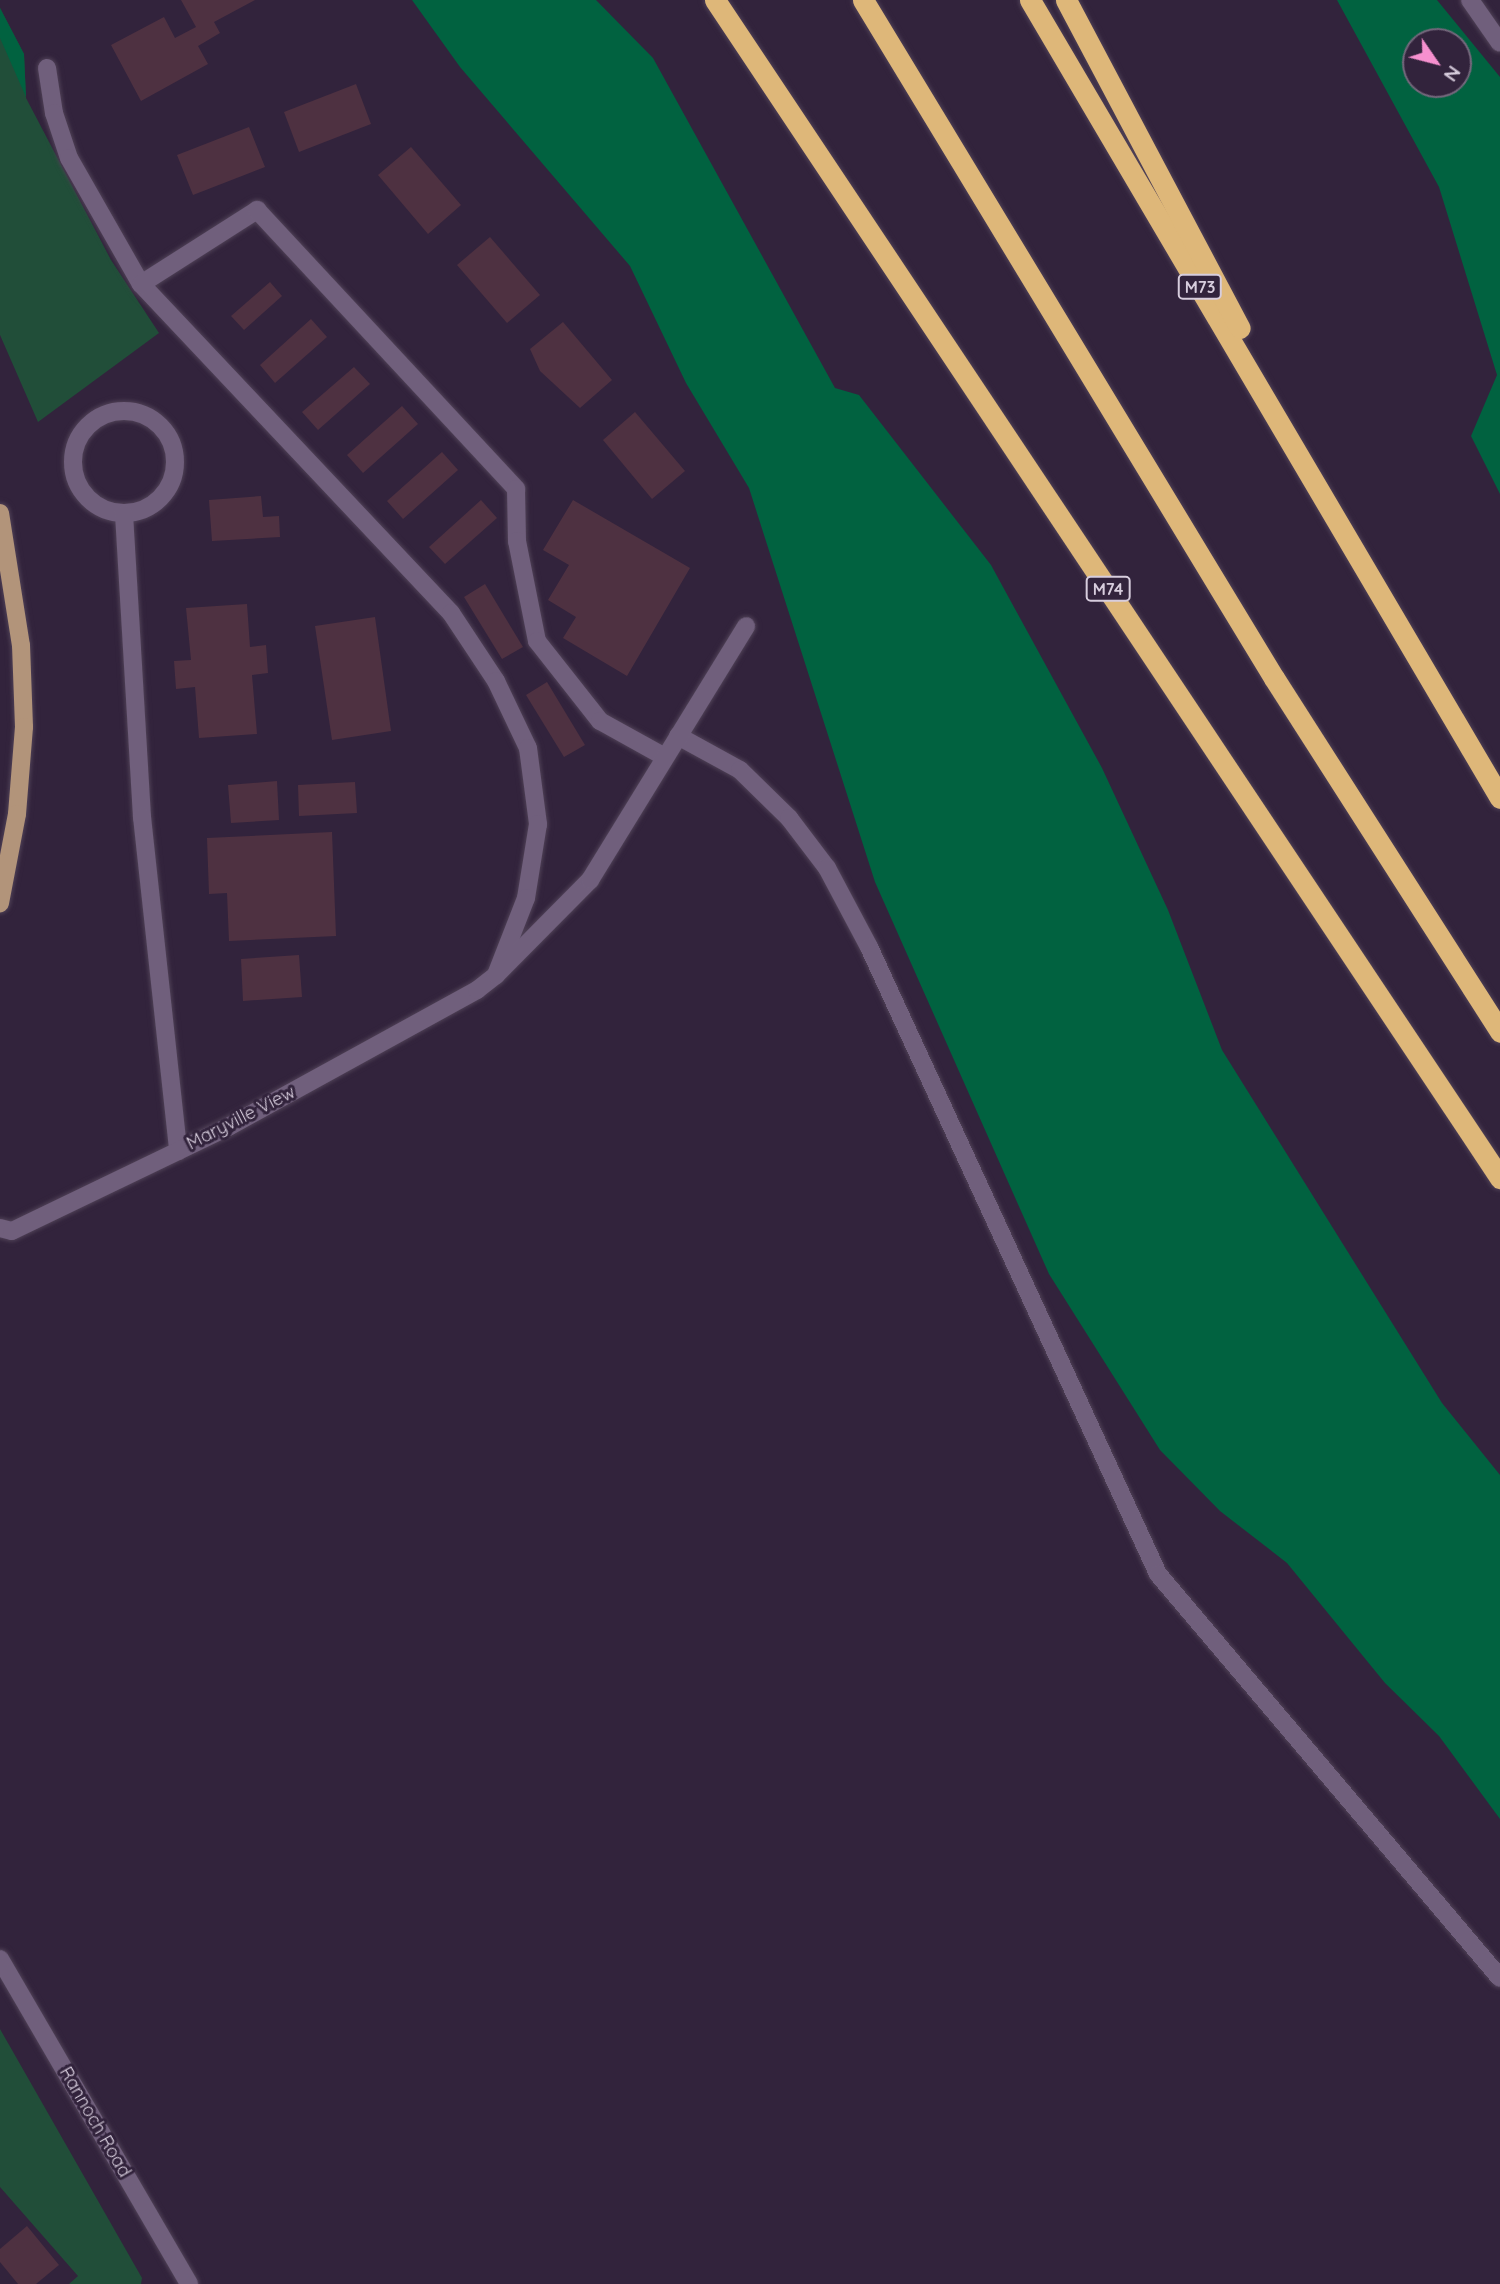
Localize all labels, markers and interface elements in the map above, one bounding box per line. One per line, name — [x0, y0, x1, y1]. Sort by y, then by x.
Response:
north arrow — [1402, 28, 1472, 98]
text: N — [1439, 61, 1466, 87]
road number: M73 — [1177, 274, 1223, 300]
road number: M74 — [1085, 576, 1131, 602]
street label: Maryville View — [183, 1081, 299, 1155]
street label: Rannoch Road — [55, 2063, 135, 2181]

